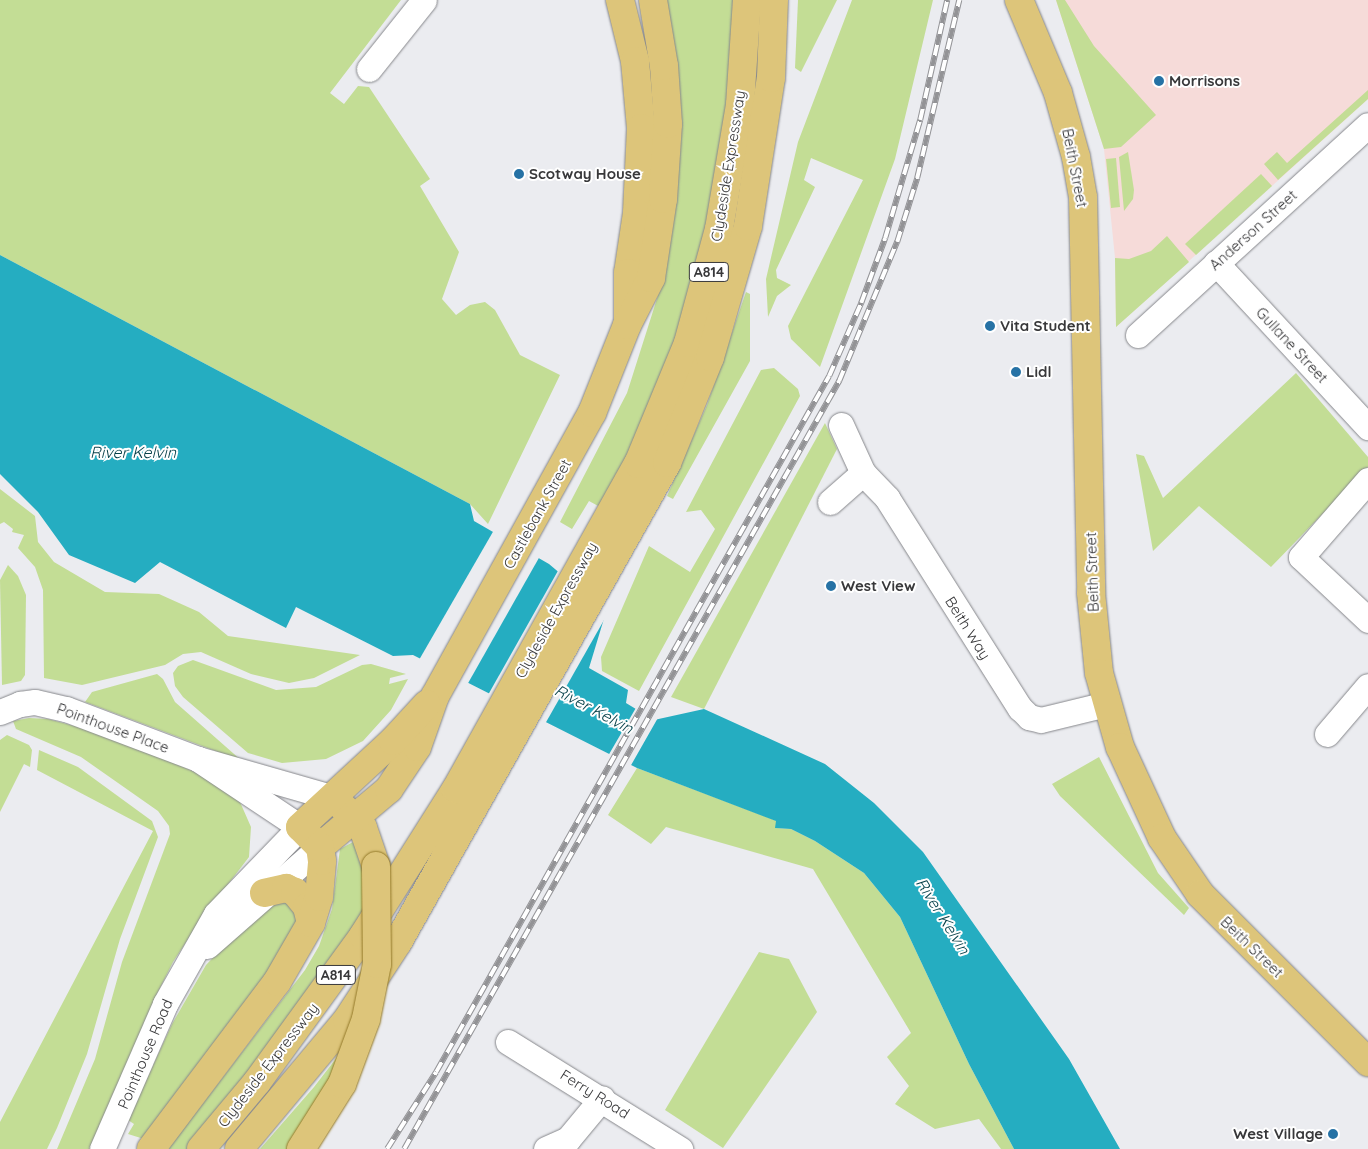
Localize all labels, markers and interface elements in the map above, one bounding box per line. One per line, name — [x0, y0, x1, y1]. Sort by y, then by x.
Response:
place label: Morrisons — [1169, 72, 1240, 90]
marker: Morrisons — [1153, 75, 1165, 87]
street label: Clydeside Expressway — [707, 89, 749, 243]
street label: Beith Street — [1059, 127, 1091, 209]
place label: Scotway House — [529, 165, 641, 183]
marker: Scotway House — [513, 168, 525, 180]
street label: Anderson Street — [1206, 186, 1300, 274]
road number: A814 — [688, 260, 730, 284]
street label: Gullane Street — [1252, 303, 1332, 387]
place label: Vita Student — [1000, 317, 1091, 335]
marker: Vita Student — [984, 320, 996, 332]
place label: Lidl — [1026, 363, 1051, 381]
marker: Lidl — [1010, 366, 1022, 378]
water label: River Kelvin — [90, 442, 176, 462]
street label: Castlebank Street — [499, 456, 575, 572]
street label: Beith Street — [1082, 532, 1102, 612]
street label: Clydeside Expressway — [511, 539, 601, 681]
place label: West View — [841, 577, 915, 595]
marker: West View — [825, 580, 837, 592]
street label: Beith Way — [942, 593, 994, 663]
water label: River Kelvin — [552, 680, 636, 738]
street label: Pointhouse Place — [54, 699, 172, 757]
water label: River Kelvin — [912, 874, 974, 958]
street label: Beith Street — [1217, 913, 1287, 981]
road number: A814 — [315, 964, 357, 986]
street label: Pointhouse Road — [114, 996, 176, 1112]
street label: Clydeside Expressway — [214, 999, 322, 1131]
street label: Ferry Road — [557, 1066, 633, 1122]
place label: West Village — [1233, 1125, 1323, 1143]
marker: West Village — [1327, 1128, 1339, 1140]

